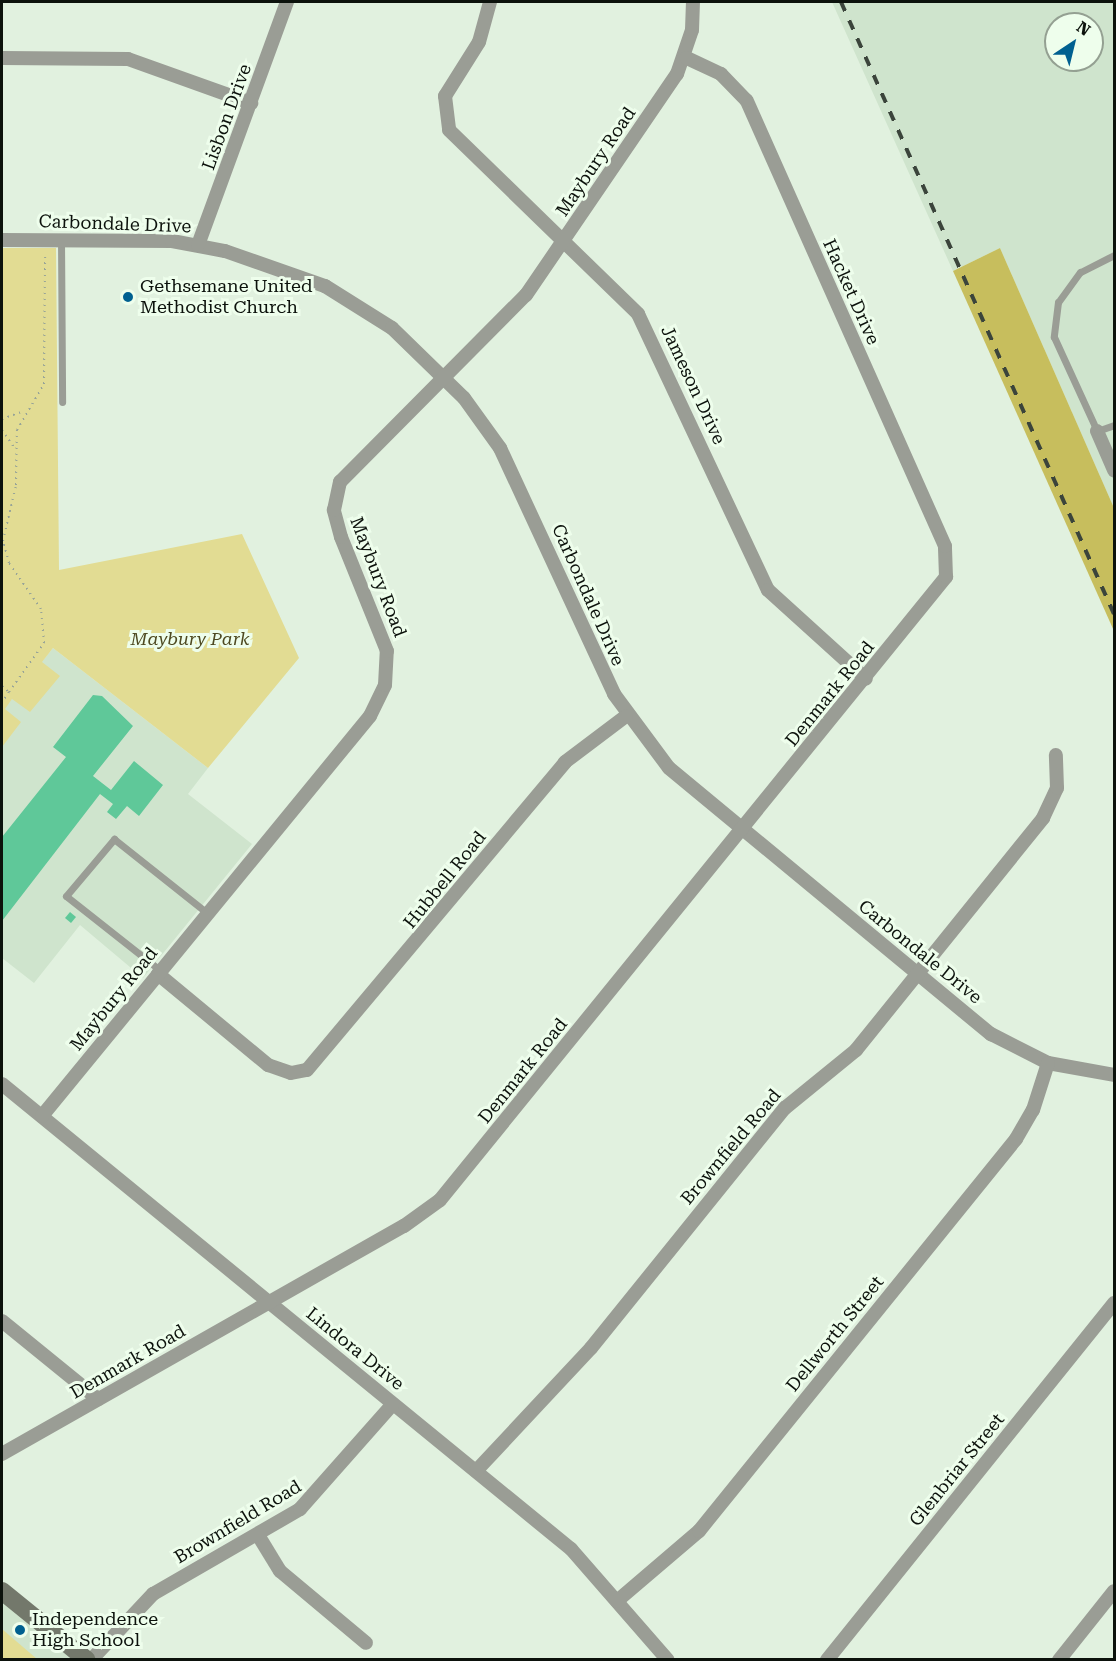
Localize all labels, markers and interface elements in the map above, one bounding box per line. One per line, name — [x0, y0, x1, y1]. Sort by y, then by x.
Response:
north arrow — [1044, 12, 1104, 72]
text: N — [1073, 17, 1094, 40]
street label: Lisbon Drive — [198, 61, 256, 173]
street label: Maybury Road — [552, 103, 640, 221]
street label: Carbondale Drive — [38, 211, 192, 237]
street label: Hacket Drive — [818, 236, 884, 348]
place label: Gethsemane United Methodist Church — [140, 276, 313, 318]
marker: Gethsemane United Methodist Church — [121, 290, 135, 304]
street label: Jameson Drive — [656, 322, 730, 448]
street label: Maybury Road — [345, 514, 411, 640]
street label: Carbondale Drive — [547, 521, 629, 669]
park label: Maybury Park — [130, 628, 250, 650]
street label: Denmark Road — [781, 637, 879, 751]
street label: Hubbell Road — [399, 827, 491, 933]
street label: Carbondale Drive — [854, 896, 986, 1008]
street label: Maybury Road — [66, 943, 162, 1055]
street label: Denmark Road — [474, 1014, 572, 1128]
street label: Brownfield Road — [676, 1085, 786, 1209]
street label: Dellworth Street — [782, 1272, 888, 1396]
street label: Lindora Drive — [302, 1303, 408, 1395]
street label: Denmark Road — [67, 1320, 189, 1404]
street label: Glenbriar Street — [905, 1409, 1009, 1531]
street label: Brownfield Road — [171, 1476, 305, 1568]
place label: Independence High School — [32, 1609, 158, 1652]
marker: Independence High School — [13, 1623, 27, 1637]

